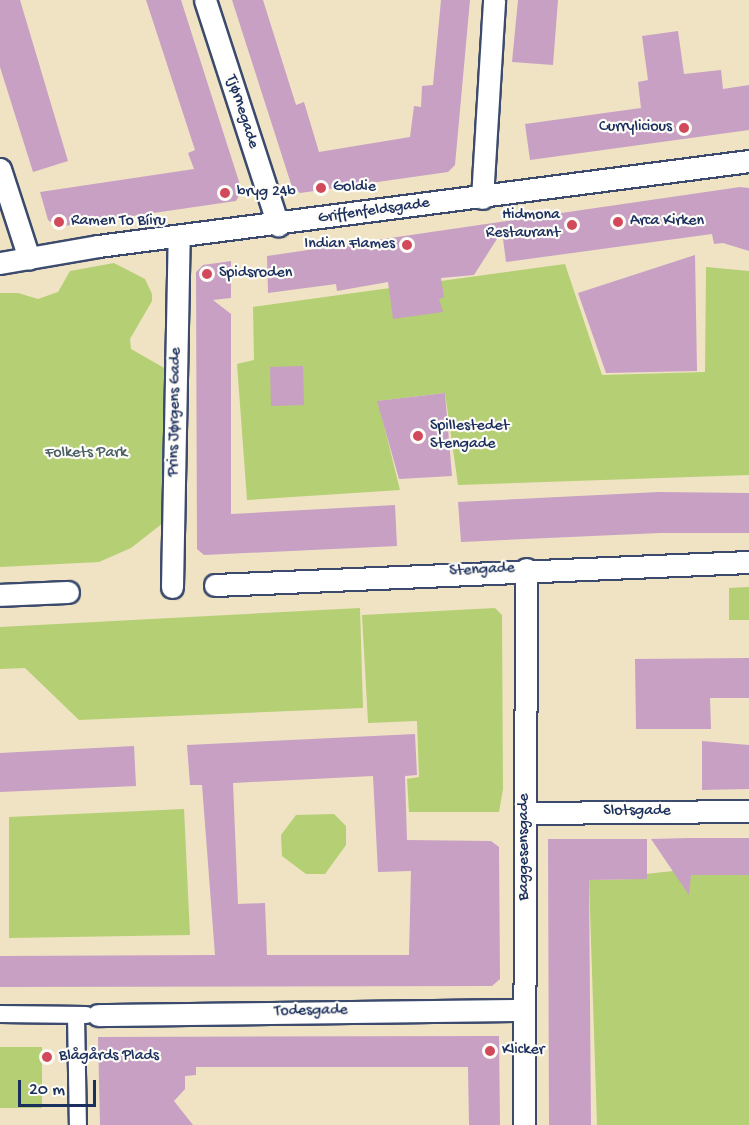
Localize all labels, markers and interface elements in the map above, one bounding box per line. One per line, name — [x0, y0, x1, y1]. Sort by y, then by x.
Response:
street label: Tjørnegade — [220, 73, 262, 151]
place label: Currylicious — [599, 118, 672, 138]
marker: Currylicious — [677, 121, 691, 135]
place label: Goldie — [333, 178, 376, 198]
marker: Goldie — [314, 181, 328, 195]
place label: bryg 24b — [237, 183, 296, 203]
marker: bryg 24b — [218, 186, 232, 200]
street label: Griffenfeldsgade — [317, 195, 431, 229]
place label: Hidmona Restaurant — [486, 206, 560, 244]
place label: Ramen To Bíiru — [71, 212, 166, 232]
place label: Arca Kirken — [630, 212, 704, 232]
marker: Ramen To Bíiru — [52, 215, 66, 229]
marker: Arca Kirken — [611, 215, 625, 229]
marker: Hidmona Restaurant — [565, 218, 579, 232]
place label: Indian Flames — [304, 235, 395, 255]
marker: Indian Flames — [400, 238, 414, 252]
place label: Spidsroden — [219, 264, 292, 284]
marker: Spidsroden — [200, 267, 214, 281]
street label: Prins Jørgens Gade — [165, 347, 187, 477]
place label: Spillestedet Stengade — [430, 417, 509, 455]
marker: Spillestedet Stengade — [411, 429, 425, 443]
park label: Folkets Park — [45, 444, 127, 464]
street label: Stengade — [449, 560, 515, 582]
street label: Baggesensgade — [515, 794, 535, 900]
street label: Slotsgade — [603, 802, 671, 822]
street label: Todesgade — [274, 1002, 348, 1022]
place label: Klicker — [502, 1041, 544, 1061]
marker: Klicker — [483, 1044, 497, 1058]
place label: Blågårds Plads — [59, 1047, 159, 1067]
marker: Blågårds Plads — [40, 1050, 54, 1064]
scale bar — [21, 1068, 99, 1106]
text: 20 m — [29, 1080, 65, 1101]

